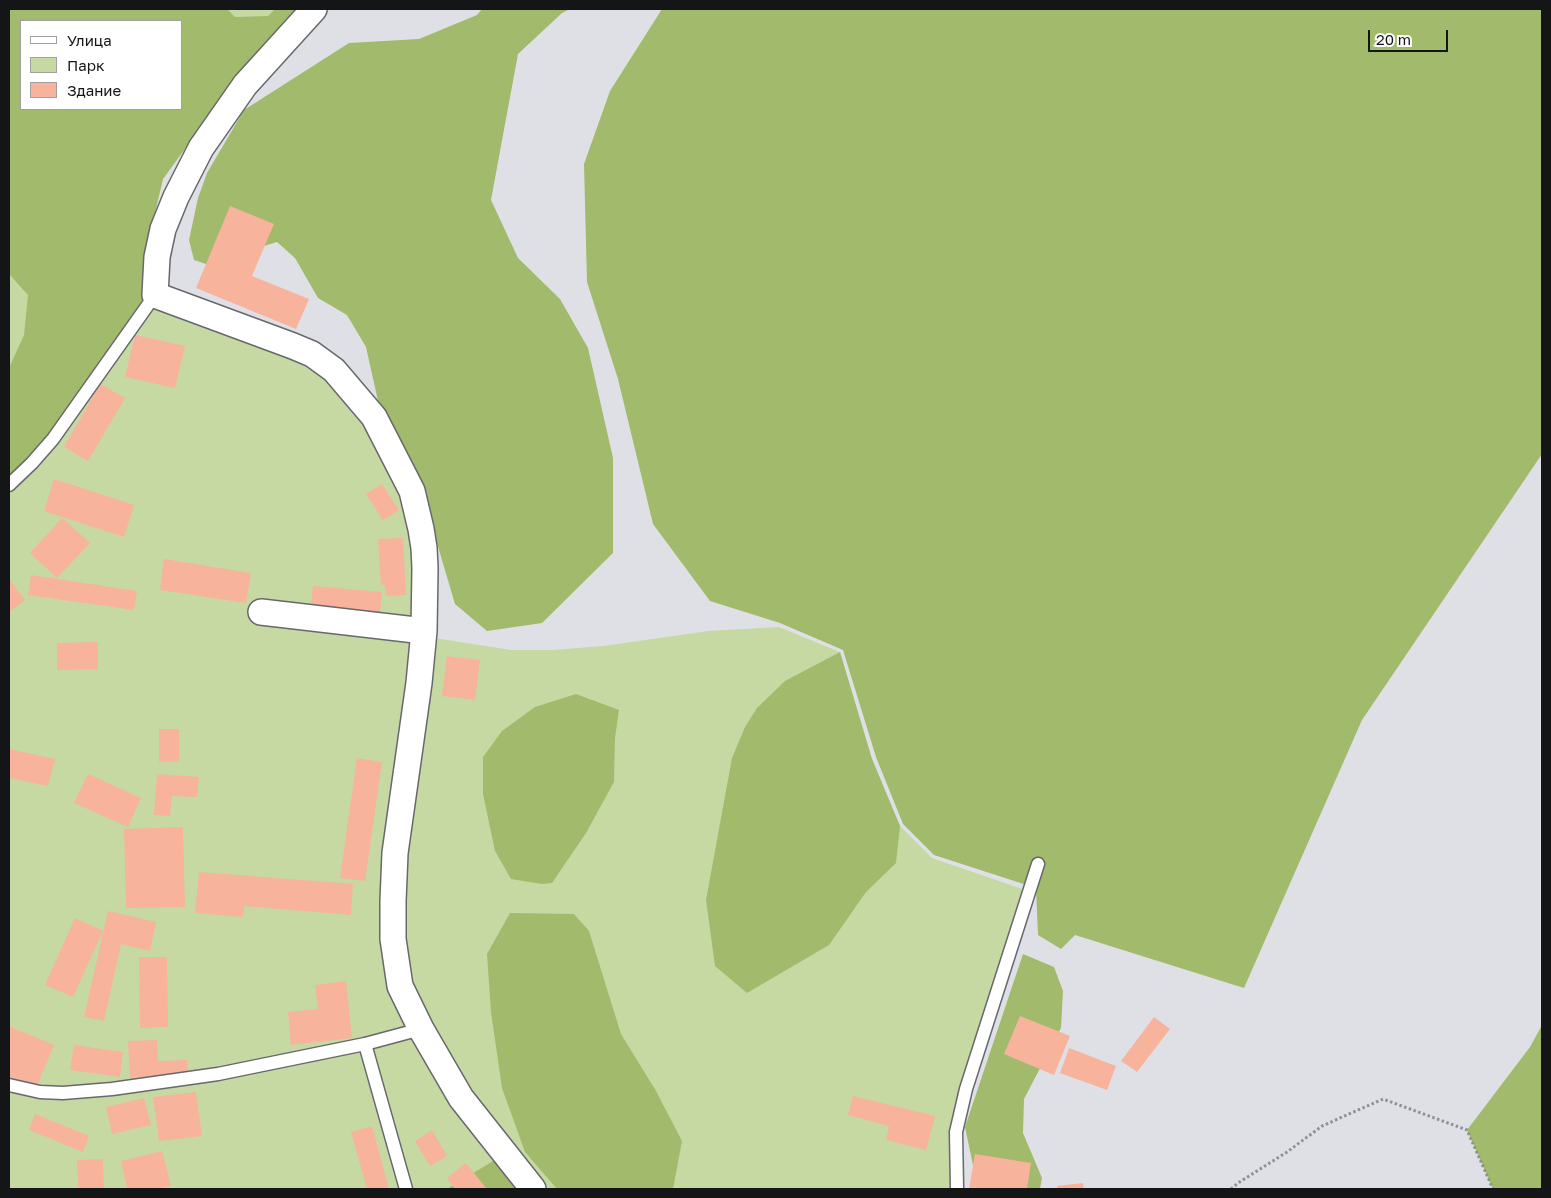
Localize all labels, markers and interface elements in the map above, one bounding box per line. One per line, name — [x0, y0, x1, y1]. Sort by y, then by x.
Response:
legend — [20, 20, 182, 110]
scale bar — [1371, 20, 1451, 52]
text: 20 m — [1376, 30, 1411, 48]
text: Улица — [67, 31, 112, 49]
text: Парк — [67, 56, 105, 74]
text: Здание — [67, 81, 121, 99]

